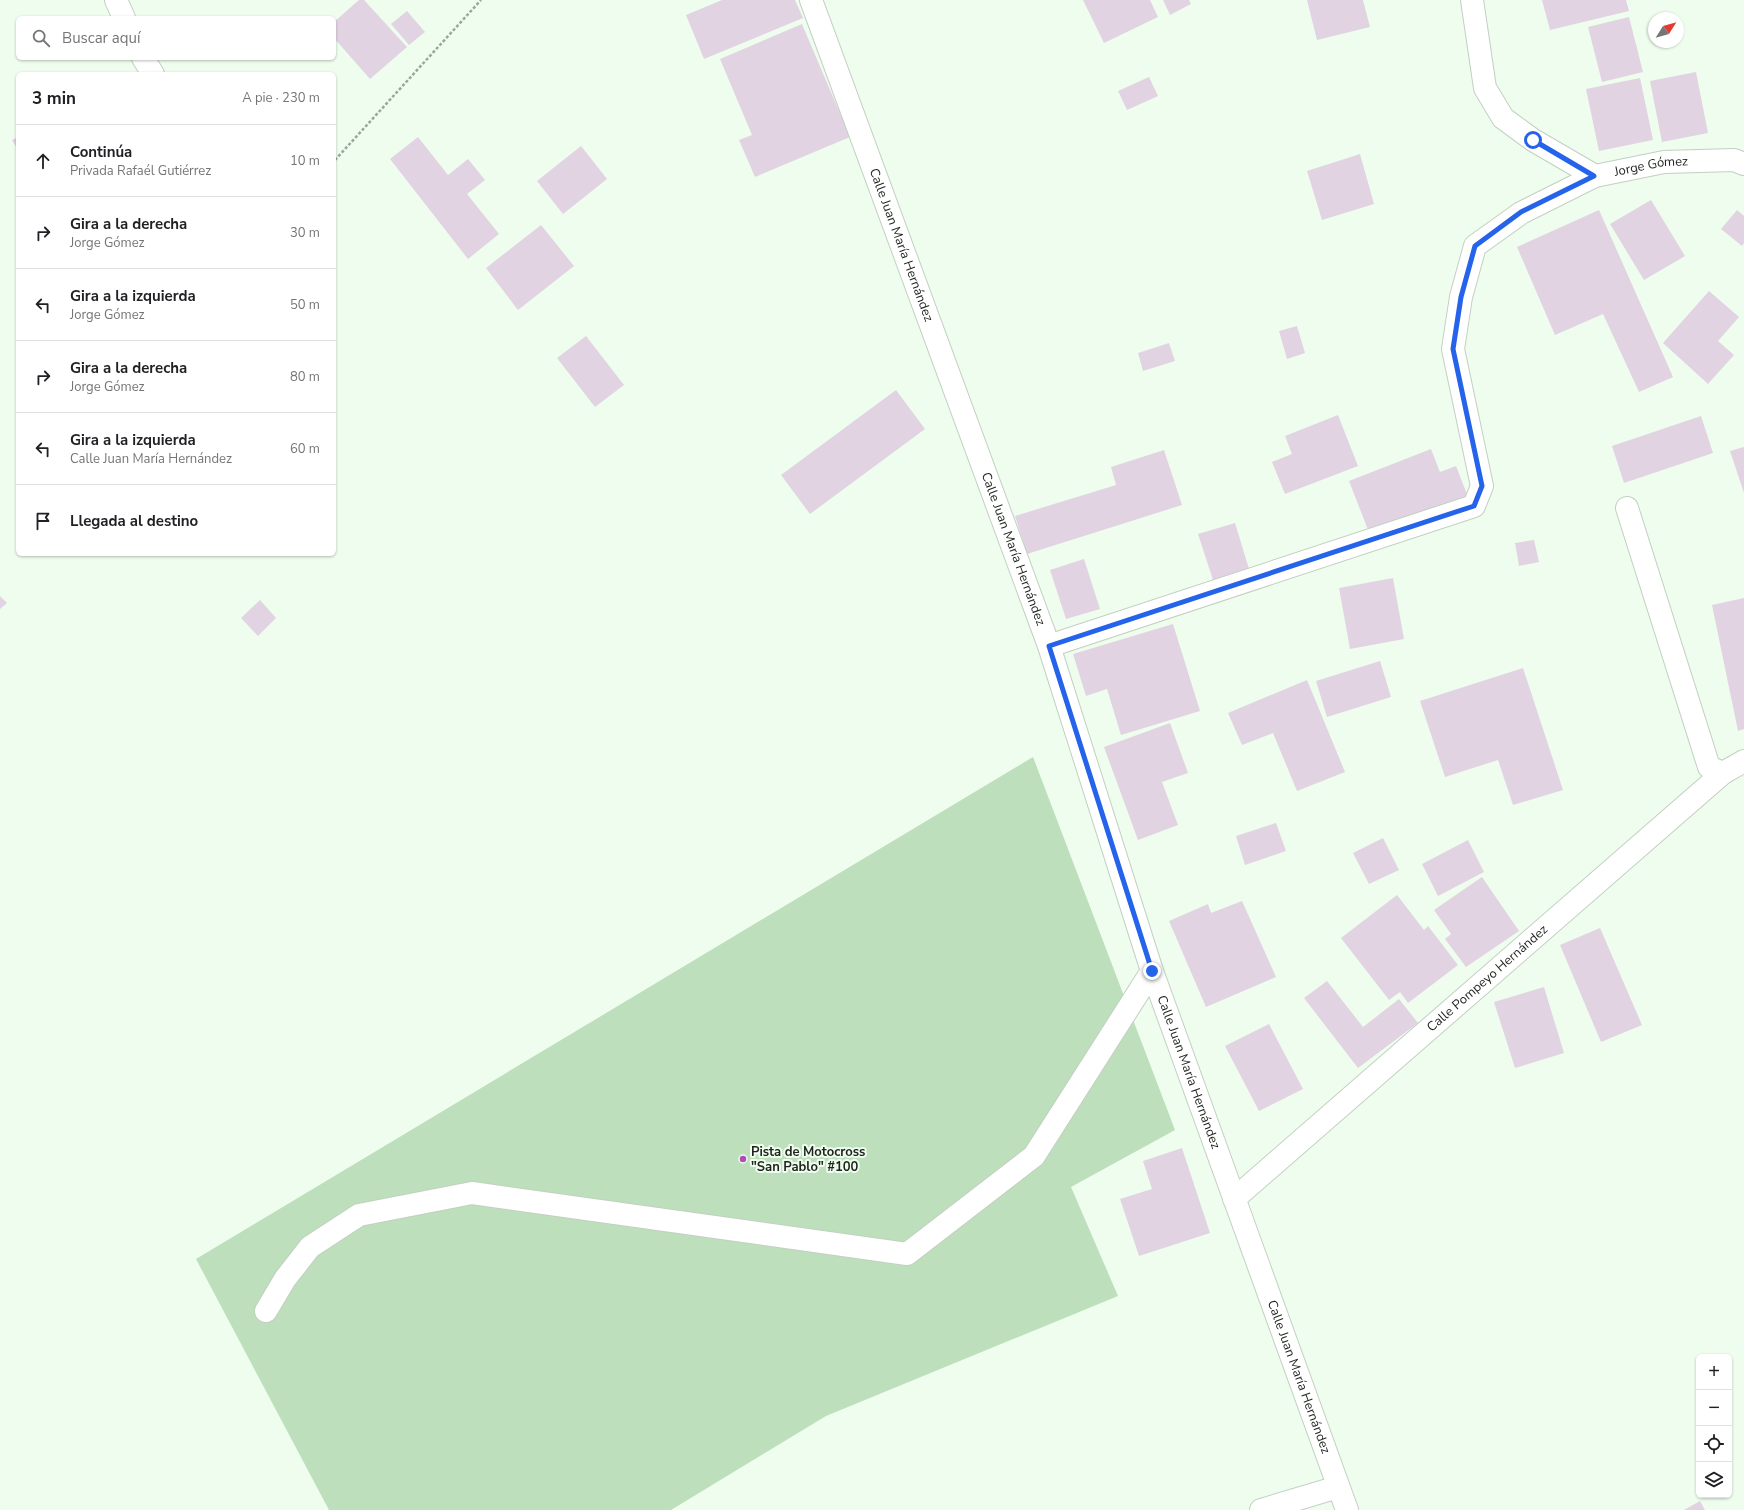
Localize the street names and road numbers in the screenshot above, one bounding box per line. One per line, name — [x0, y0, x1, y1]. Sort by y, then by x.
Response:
street label: Jorge Gómez — [1612, 152, 1688, 181]
street label: Calle Juan María Hernández — [865, 166, 938, 324]
street label: Calle Juan María Hernández — [977, 470, 1050, 628]
street label: Calle Pompeyo Hernández — [1423, 921, 1552, 1036]
street label: Calle Juan María Hernández — [1153, 993, 1225, 1151]
street label: Calle Juan María Hernández — [1263, 1298, 1335, 1456]

